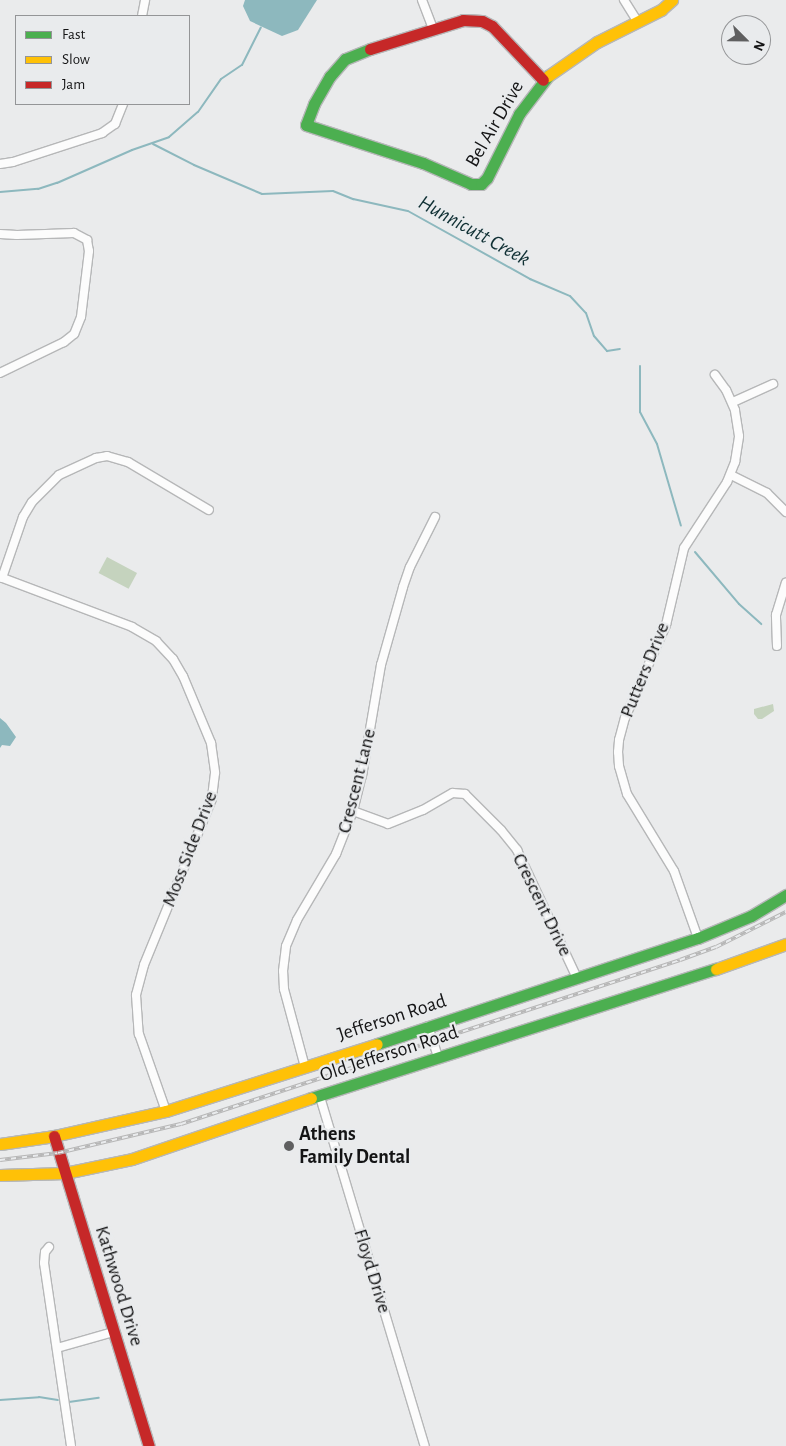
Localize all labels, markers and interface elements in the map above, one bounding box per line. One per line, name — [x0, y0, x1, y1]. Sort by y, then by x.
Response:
legend — [15, 15, 190, 105]
north arrow — [721, 15, 771, 65]
text: Fast — [62, 27, 85, 42]
text: N — [751, 38, 767, 53]
text: Slow — [62, 52, 90, 67]
text: Jam — [62, 77, 85, 92]
street label: Bel Air Drive — [461, 77, 529, 171]
water label: Hunnicutt Creek — [414, 190, 534, 272]
street label: Putters Drive — [615, 619, 675, 721]
street label: Crescent Lane — [332, 726, 382, 836]
street label: Moss Side Drive — [157, 788, 223, 910]
street label: Crescent Drive — [507, 850, 577, 960]
street label: Jefferson Road — [335, 989, 449, 1047]
street label: Old Jefferson Road — [317, 1020, 461, 1088]
place label: Athens Family Dental — [299, 1122, 410, 1169]
marker: Athens Family Dental — [283, 1140, 295, 1152]
street label: Kathwood Drive — [89, 1223, 149, 1349]
street label: Floyd Drive — [348, 1226, 396, 1316]

